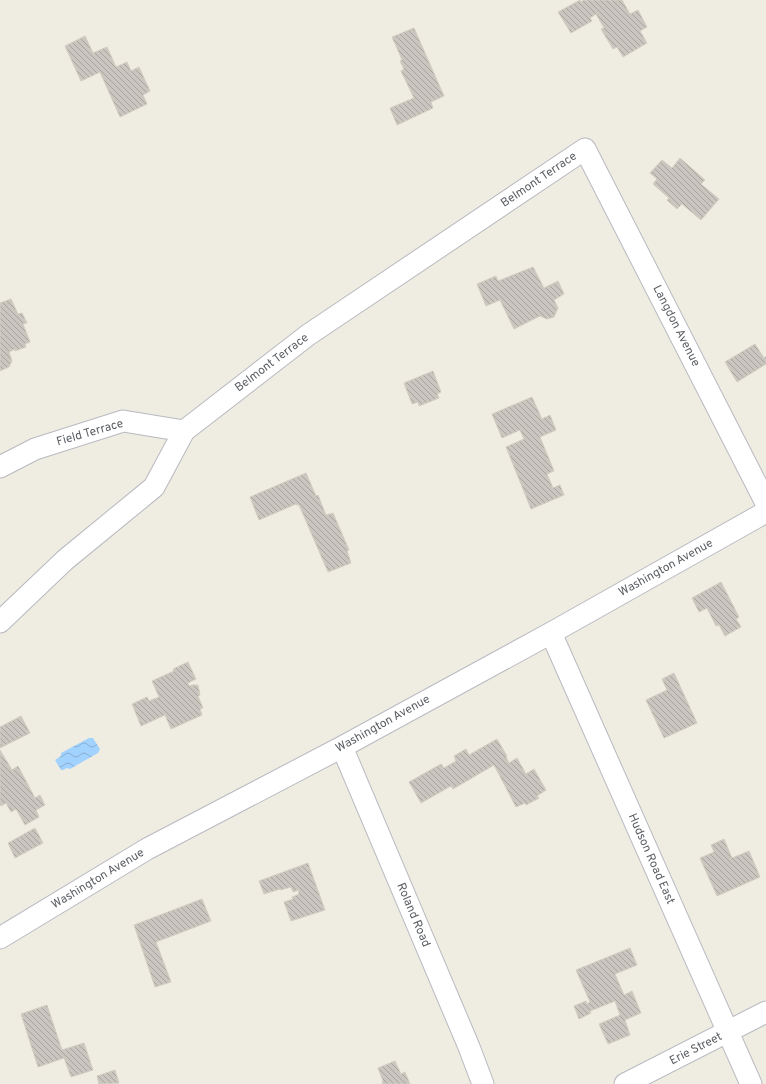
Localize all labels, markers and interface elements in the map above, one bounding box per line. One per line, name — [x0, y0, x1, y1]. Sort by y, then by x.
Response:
street label: Belmont Terrace — [498, 149, 580, 211]
street label: Langdon Avenue — [649, 283, 703, 369]
street label: Belmont Terrace — [232, 330, 312, 396]
street label: Field Terrace — [55, 416, 125, 450]
street label: Washington Avenue — [616, 535, 716, 601]
street label: Washington Avenue — [333, 691, 433, 757]
street label: Hudson Road East — [624, 811, 678, 907]
street label: Washington Avenue — [49, 845, 147, 913]
street label: Roland Road — [392, 880, 434, 950]
street label: Erie Street — [667, 1029, 725, 1069]

